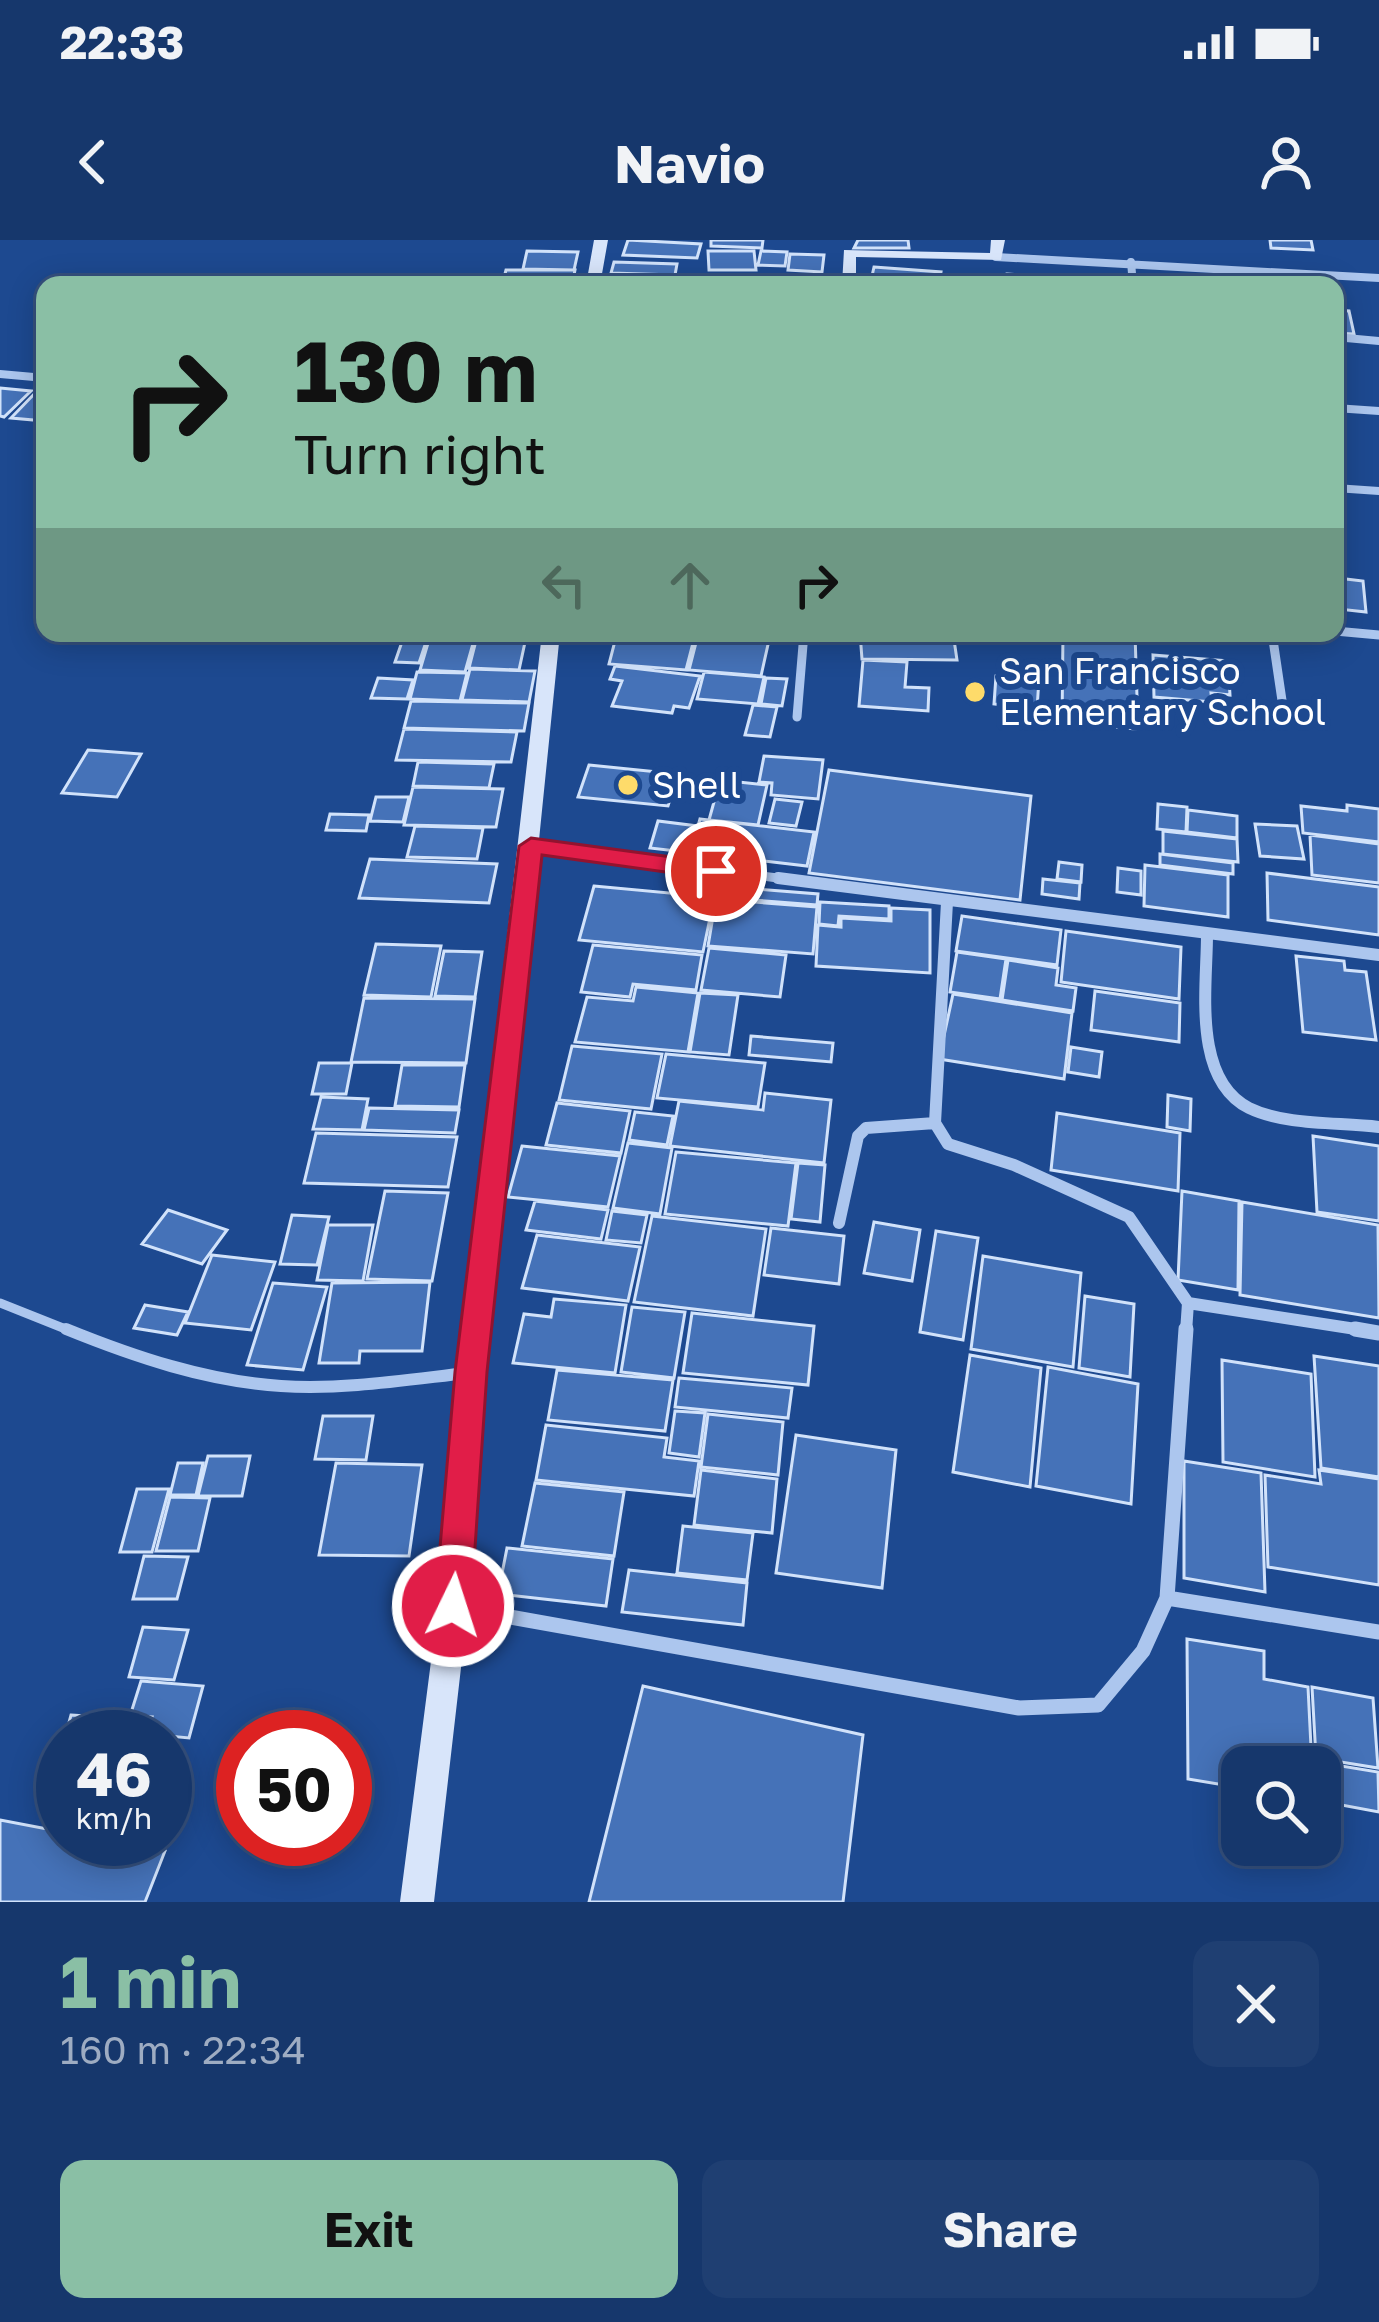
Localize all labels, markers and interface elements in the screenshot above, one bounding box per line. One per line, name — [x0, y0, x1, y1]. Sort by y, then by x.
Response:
text: 22:33 — [60, 15, 184, 69]
icon: back — [60, 129, 126, 195]
icon: person — [1253, 129, 1319, 195]
text: Navio — [614, 130, 765, 195]
text: 130 m — [294, 320, 538, 420]
icon: right — [96, 324, 252, 480]
text: Turn right — [294, 421, 546, 486]
icon: left — [531, 552, 597, 618]
icon: ahead — [657, 552, 723, 618]
icon: right — [783, 552, 849, 618]
place label: San Francisco Elementary School — [999, 649, 1326, 733]
marker: San Francisco Elementary School — [962, 679, 988, 705]
place label: Shell — [652, 763, 741, 806]
marker: Shell — [615, 772, 641, 798]
pin — [665, 820, 767, 922]
icon: arrive — [683, 838, 749, 904]
position arrow — [390, 1543, 516, 1669]
speed limit sign: 50 — [216, 1710, 372, 1866]
text: 46 — [76, 1737, 152, 1809]
map controls — [1221, 1746, 1341, 1866]
button: search — [1221, 1746, 1341, 1866]
text: km/h — [76, 1800, 152, 1836]
text: 1 min — [60, 1937, 241, 2024]
button: close — [1193, 1941, 1319, 2067]
text: 160 m · 22:34 — [60, 2026, 306, 2073]
button: Exit — [60, 2160, 678, 2298]
button: Share — [702, 2160, 1319, 2298]

